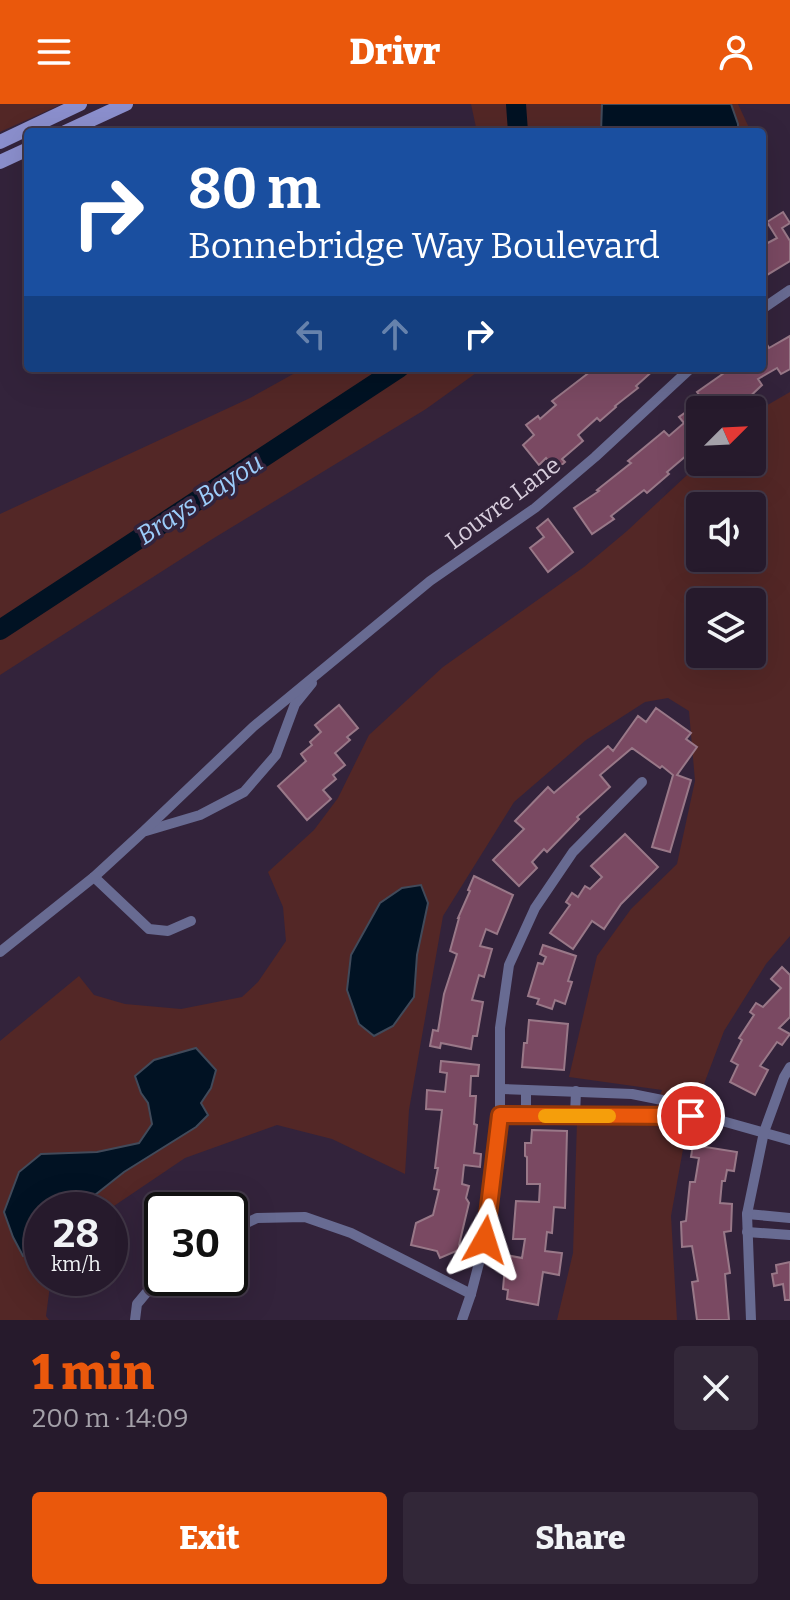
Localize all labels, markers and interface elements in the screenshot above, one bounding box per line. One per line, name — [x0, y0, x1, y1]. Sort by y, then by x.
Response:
icon: menu — [32, 30, 76, 74]
text: Drivr — [350, 30, 440, 74]
icon: person — [714, 30, 758, 74]
text: 80 m — [188, 156, 321, 223]
icon: right — [56, 160, 160, 264]
text: Bonnebridge Way Boulevard — [188, 224, 660, 268]
icon: left — [289, 312, 333, 356]
icon: ahead — [373, 312, 417, 356]
icon: right — [457, 312, 501, 356]
north arrow — [686, 396, 766, 476]
map controls — [686, 396, 766, 668]
water label: Brays Bayou — [131, 447, 269, 551]
street label: Louvre Lane — [440, 451, 566, 555]
button: sound — [686, 492, 766, 572]
button: layers — [686, 588, 766, 668]
pin — [657, 1082, 725, 1150]
icon: arrive — [669, 1094, 713, 1138]
speed limit sign: 30 — [144, 1192, 248, 1296]
position arrow — [443, 1198, 527, 1282]
text: 28 — [53, 1210, 99, 1258]
text: km/h — [51, 1252, 101, 1276]
text: 1 min — [32, 1344, 154, 1402]
button: close — [674, 1346, 758, 1430]
text: 200 m · 14:09 — [32, 1403, 189, 1434]
button: Exit — [32, 1492, 387, 1584]
button: Share — [403, 1492, 758, 1584]

